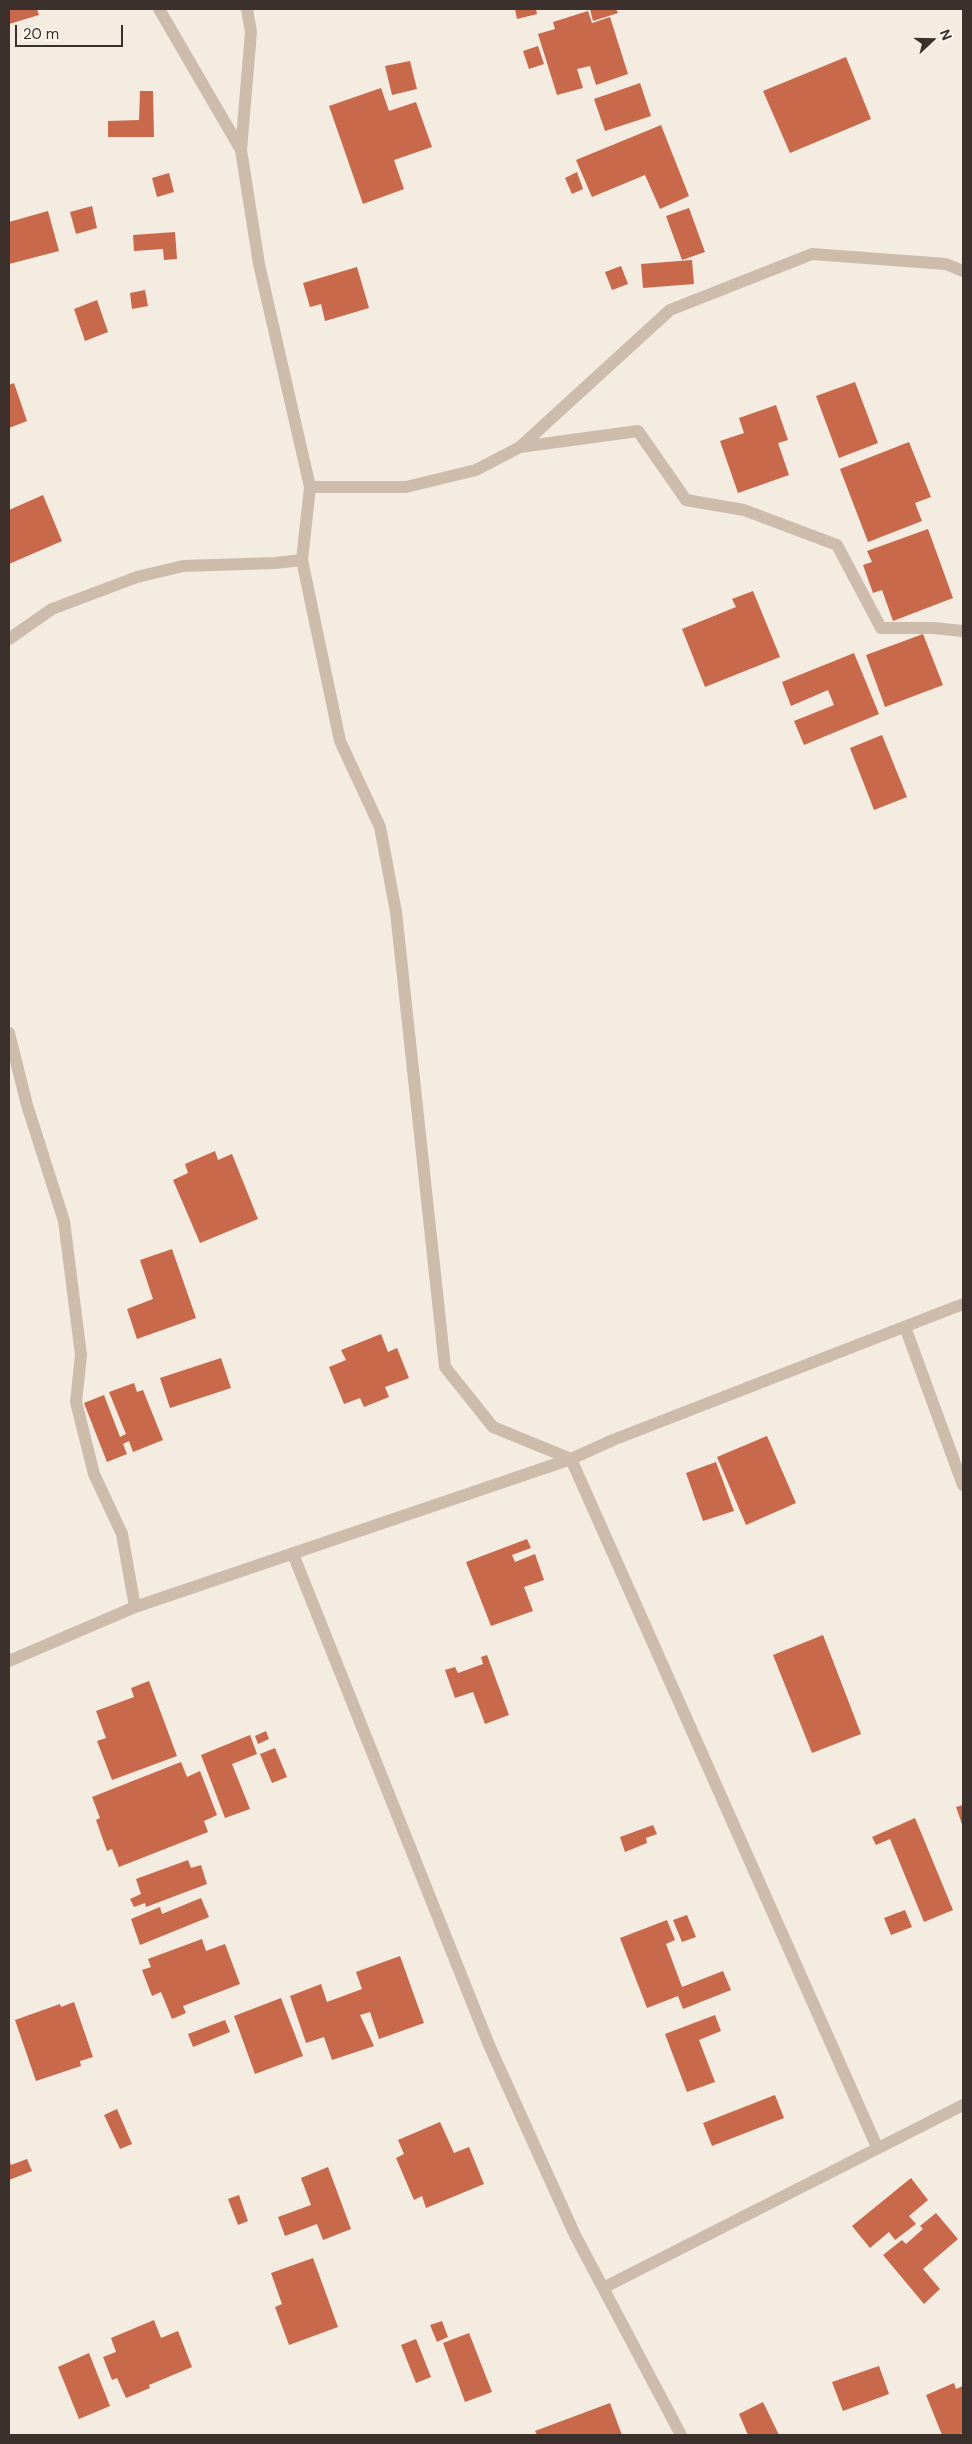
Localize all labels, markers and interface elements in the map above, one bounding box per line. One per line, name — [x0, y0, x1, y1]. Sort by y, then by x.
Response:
scale bar — [18, 15, 125, 47]
north arrow — [907, 15, 957, 65]
text: 20 m — [23, 24, 59, 44]
text: N — [936, 27, 956, 43]

